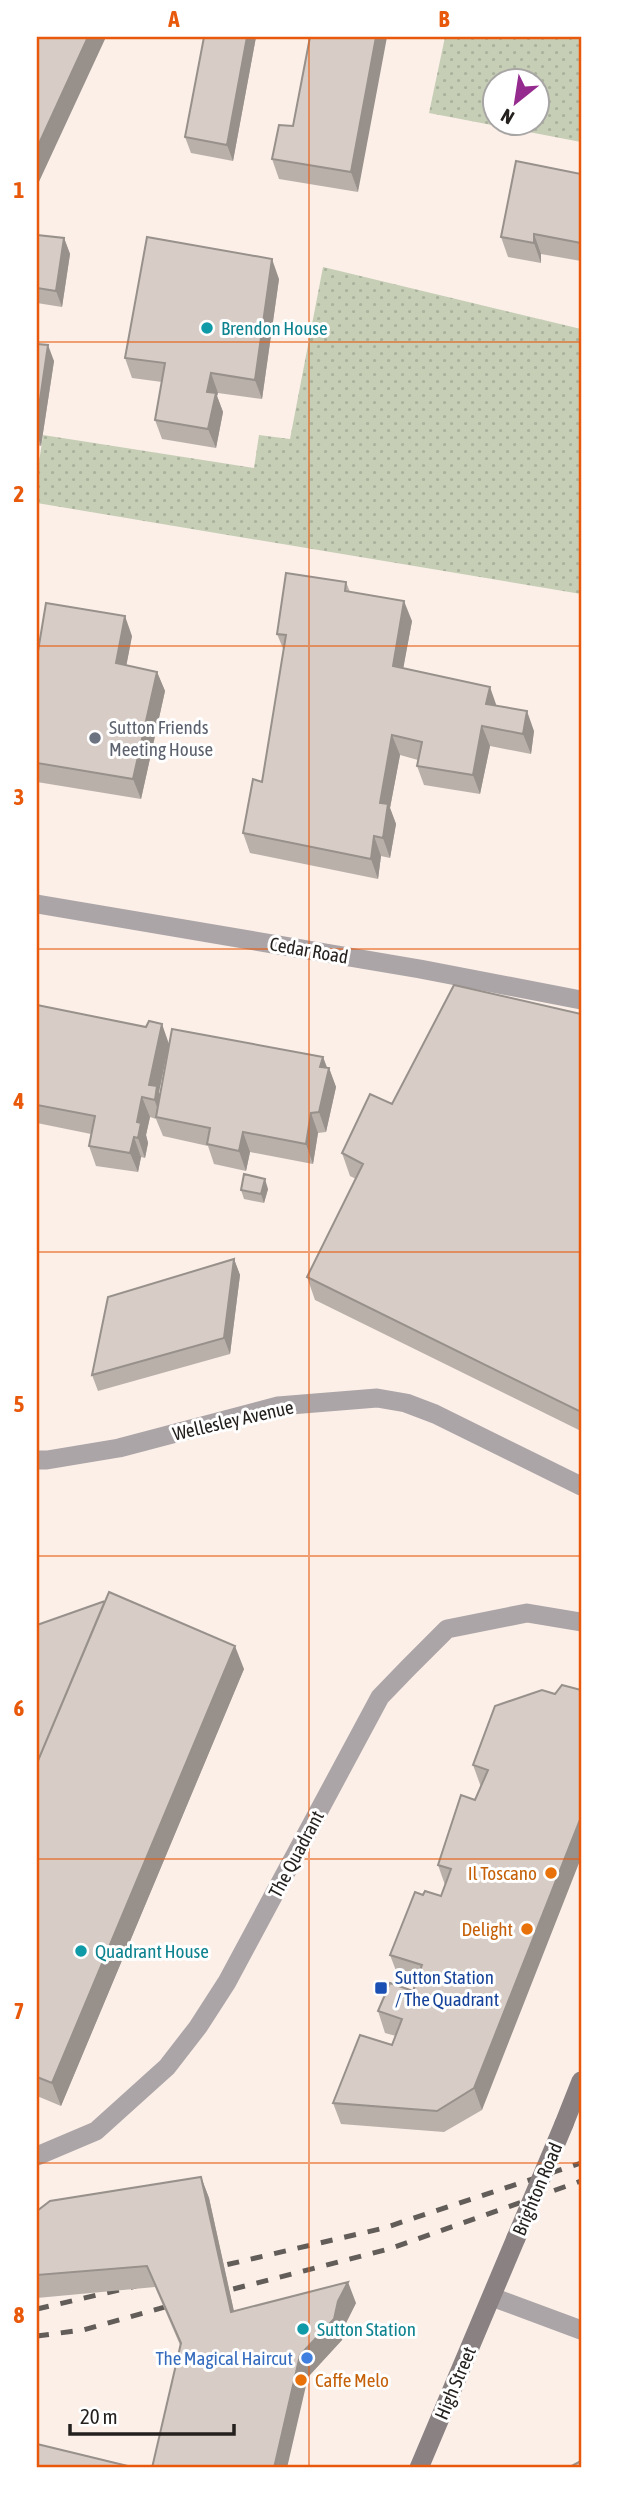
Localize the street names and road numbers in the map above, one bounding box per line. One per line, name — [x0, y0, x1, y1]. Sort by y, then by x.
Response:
street label: Cedar Road — [268, 932, 350, 968]
street label: Wellesley Avenue — [170, 1395, 296, 1445]
street label: The Quadrant — [264, 1807, 328, 1901]
street label: Brighton Road — [508, 2139, 566, 2239]
street label: High Street — [430, 2343, 480, 2423]

